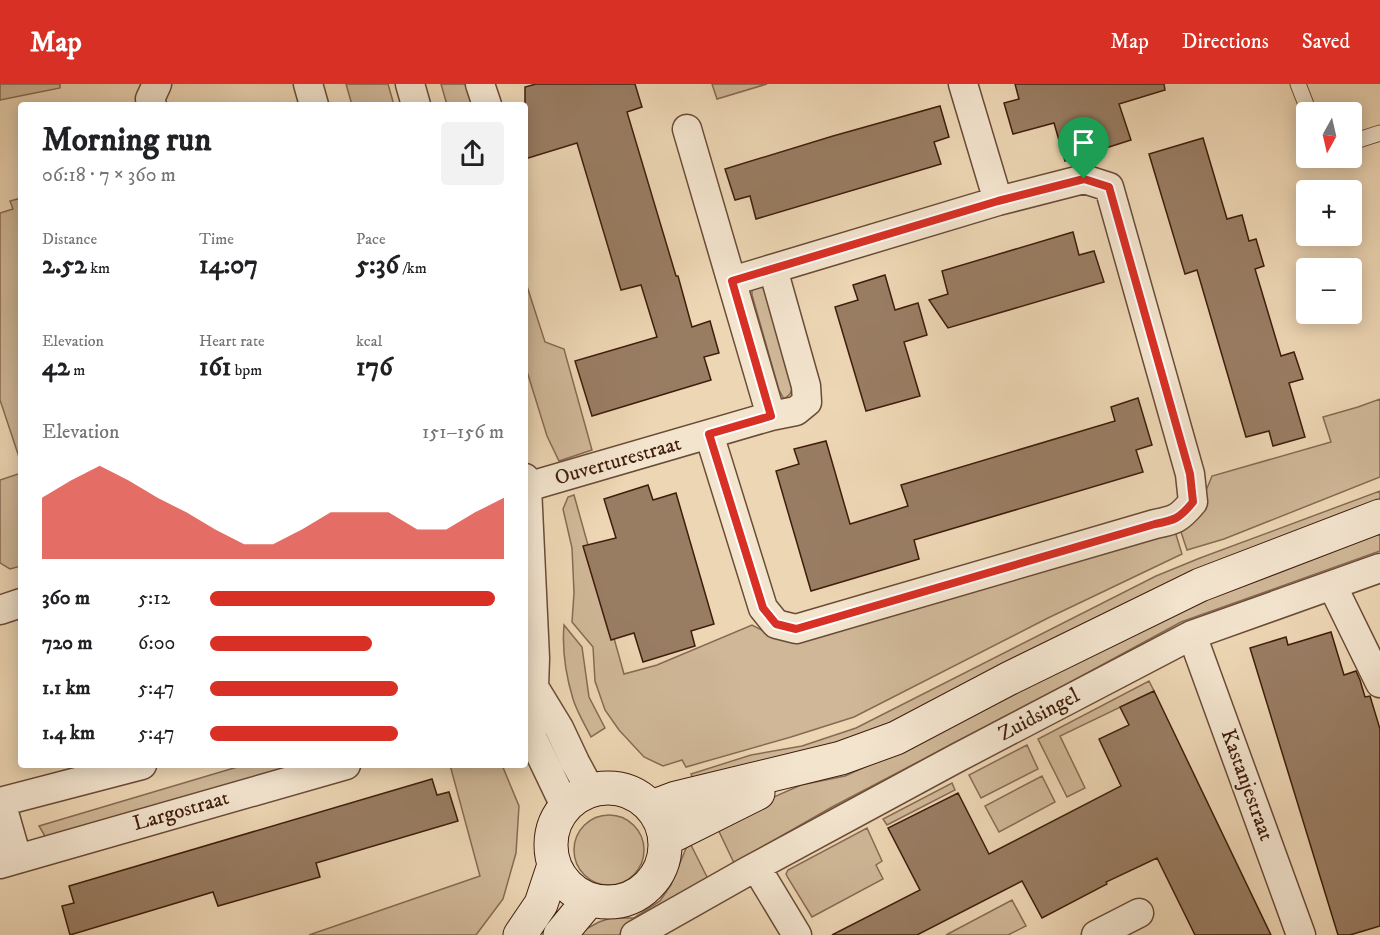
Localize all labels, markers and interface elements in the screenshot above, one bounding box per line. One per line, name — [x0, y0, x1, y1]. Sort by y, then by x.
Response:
text: Map — [30, 25, 82, 60]
text: Map — [1110, 29, 1149, 55]
text: Directions — [1182, 29, 1269, 55]
text: Saved — [1302, 29, 1350, 55]
north arrow — [1296, 102, 1362, 168]
map controls — [1296, 102, 1362, 324]
pin — [1058, 117, 1109, 179]
text: Morning run — [42, 120, 211, 161]
button: share — [441, 122, 504, 185]
icon: arrive — [1067, 126, 1100, 159]
text: 06:18 · 7 × 360 m — [42, 163, 176, 188]
button: + — [1296, 180, 1362, 246]
text: Distance — [42, 229, 97, 249]
text: Time — [199, 229, 234, 249]
text: Pace — [356, 229, 386, 249]
text: 2.52 — [42, 249, 87, 282]
text: 14:07 — [199, 249, 258, 282]
text: 5:36 — [356, 249, 399, 282]
text: km — [87, 258, 110, 278]
text: /km — [399, 258, 427, 278]
button: − — [1296, 258, 1362, 324]
text: Elevation — [42, 331, 104, 351]
text: Heart rate — [199, 331, 265, 351]
text: kcal — [356, 331, 382, 351]
text: 42 — [42, 351, 70, 384]
text: 161 — [199, 351, 231, 384]
text: 176 — [356, 351, 393, 384]
text: m — [70, 360, 85, 380]
text: bpm — [231, 360, 262, 380]
text: Elevation — [42, 420, 119, 445]
text: 151–156 m — [422, 420, 504, 445]
street label: Ouverturestraat — [552, 430, 684, 491]
text: 360 m — [42, 586, 90, 611]
text: 5:12 — [138, 586, 170, 611]
text: 720 m — [42, 631, 92, 656]
text: 6:00 — [138, 631, 175, 656]
text: 1.1 km — [42, 676, 91, 701]
text: 5:47 — [138, 676, 175, 701]
street label: Zuidsingel — [994, 683, 1085, 747]
text: 1.4 km — [42, 721, 95, 746]
text: 5:47 — [138, 721, 175, 746]
street label: Kastanjestraat — [1215, 725, 1279, 845]
street label: Largostraat — [130, 785, 232, 837]

